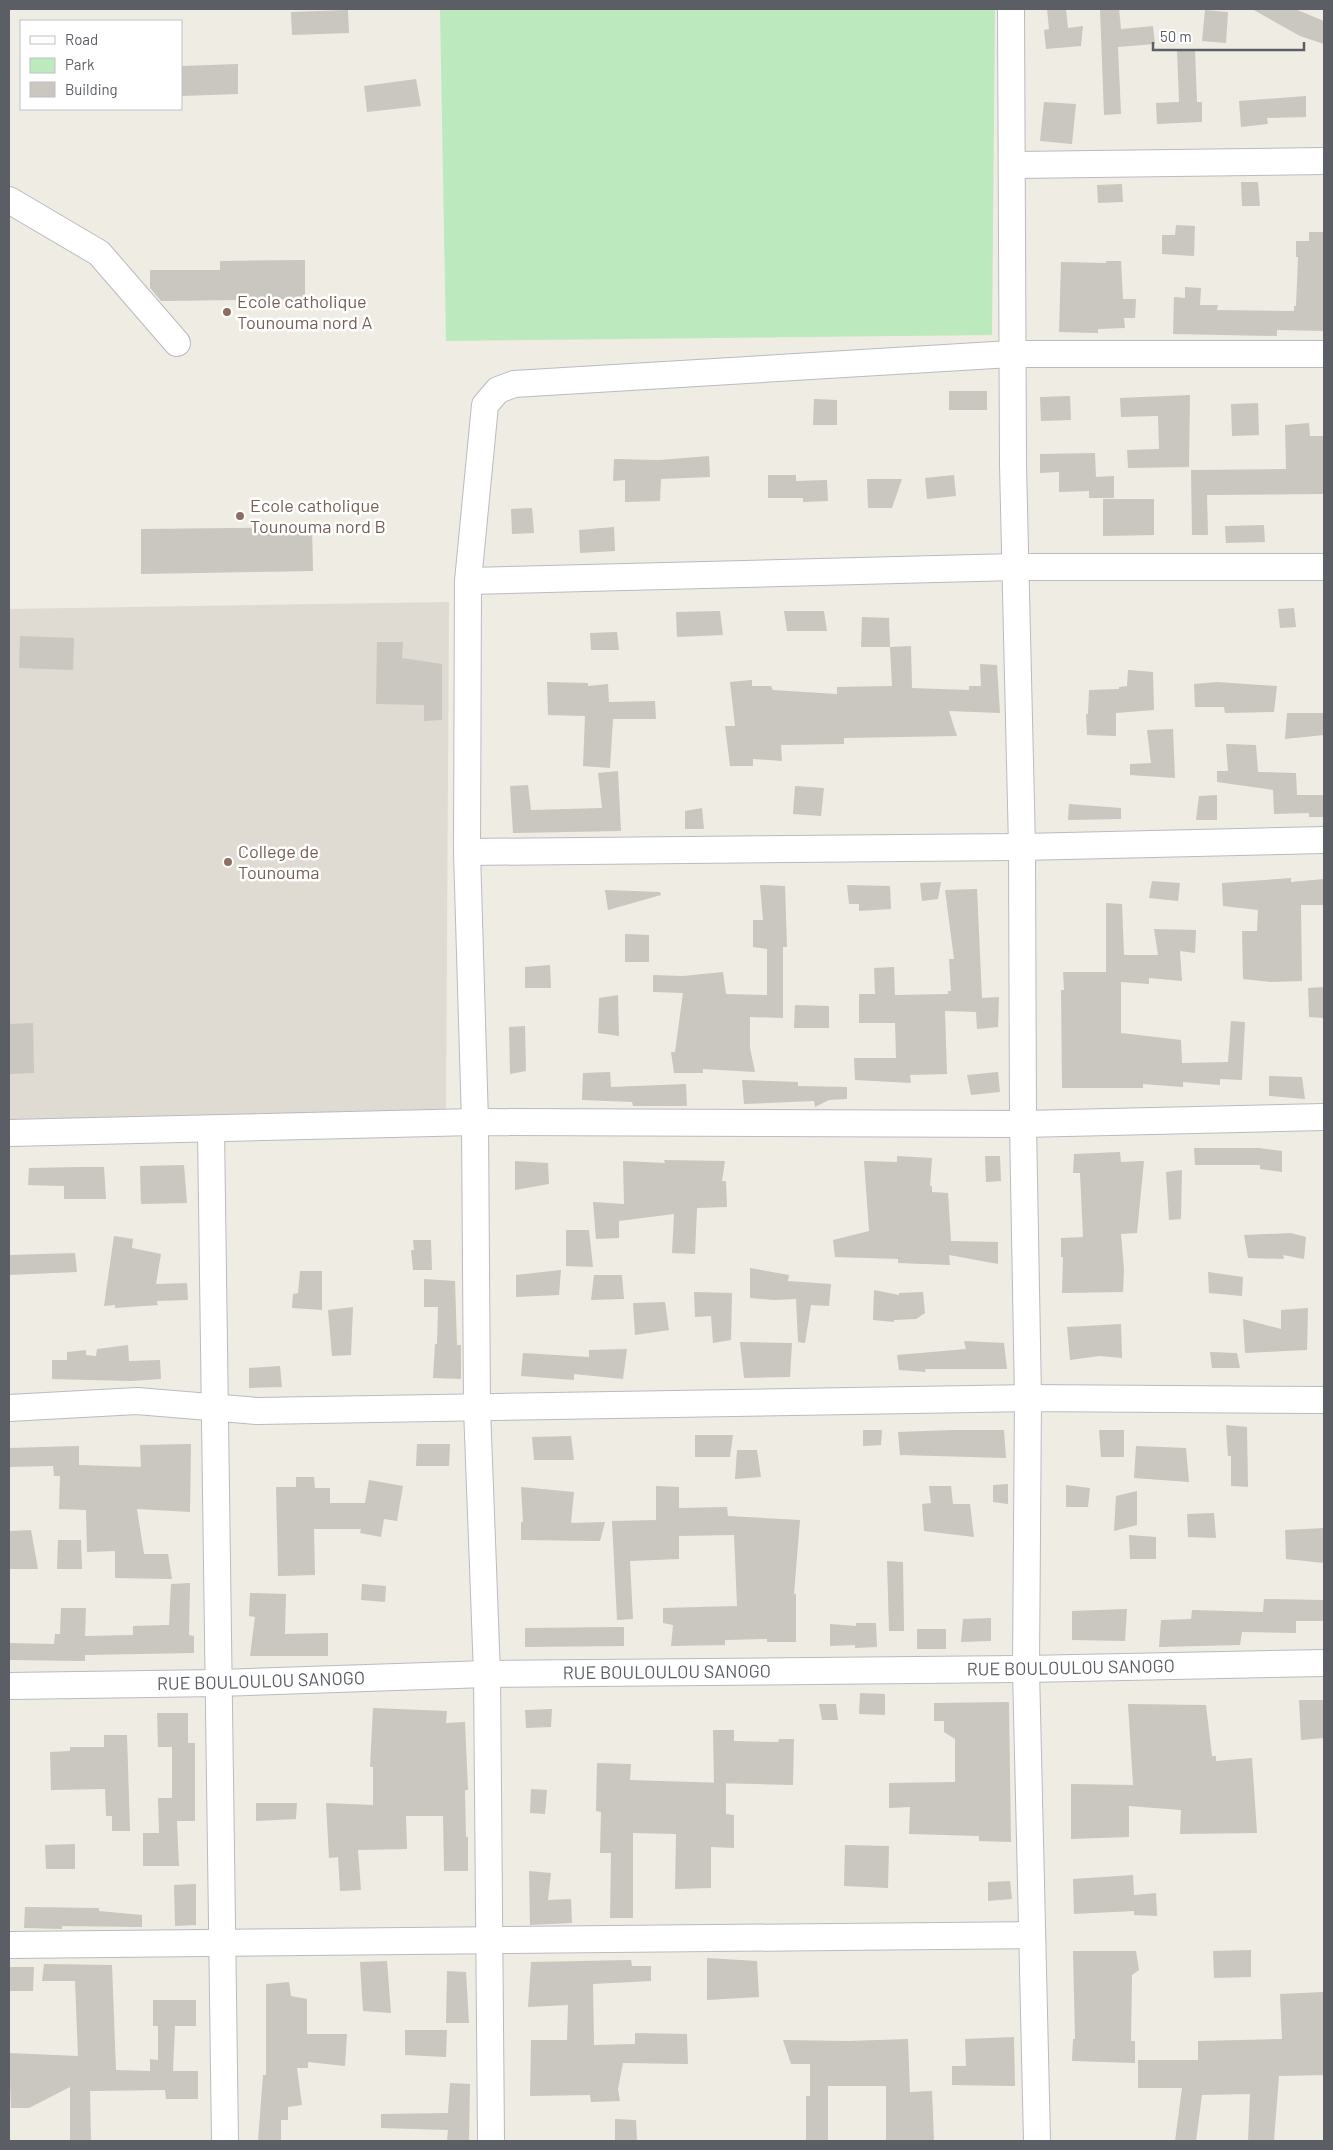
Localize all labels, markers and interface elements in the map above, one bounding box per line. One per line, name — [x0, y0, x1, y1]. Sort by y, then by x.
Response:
legend — [20, 20, 182, 110]
scale bar — [1153, 20, 1304, 52]
text: 50 m — [1160, 27, 1192, 45]
text: Road — [65, 30, 98, 48]
text: Park — [65, 55, 95, 73]
text: Building — [65, 80, 118, 98]
place label: Ecole catholique Tounouma nord A — [237, 290, 372, 333]
marker: Ecole catholique Tounouma nord A — [221, 306, 233, 318]
place label: Ecole catholique Tounouma nord B — [250, 494, 386, 537]
marker: Ecole catholique Tounouma nord B — [234, 510, 246, 522]
place label: College de Tounouma — [238, 840, 320, 883]
marker: College de Tounouma — [222, 856, 234, 868]
street label: RUE BOULOULOU SANOGO — [967, 1654, 1175, 1680]
street label: RUE BOULOULOU SANOGO — [563, 1659, 771, 1683]
street label: RUE BOULOULOU SANOGO — [157, 1666, 365, 1694]

